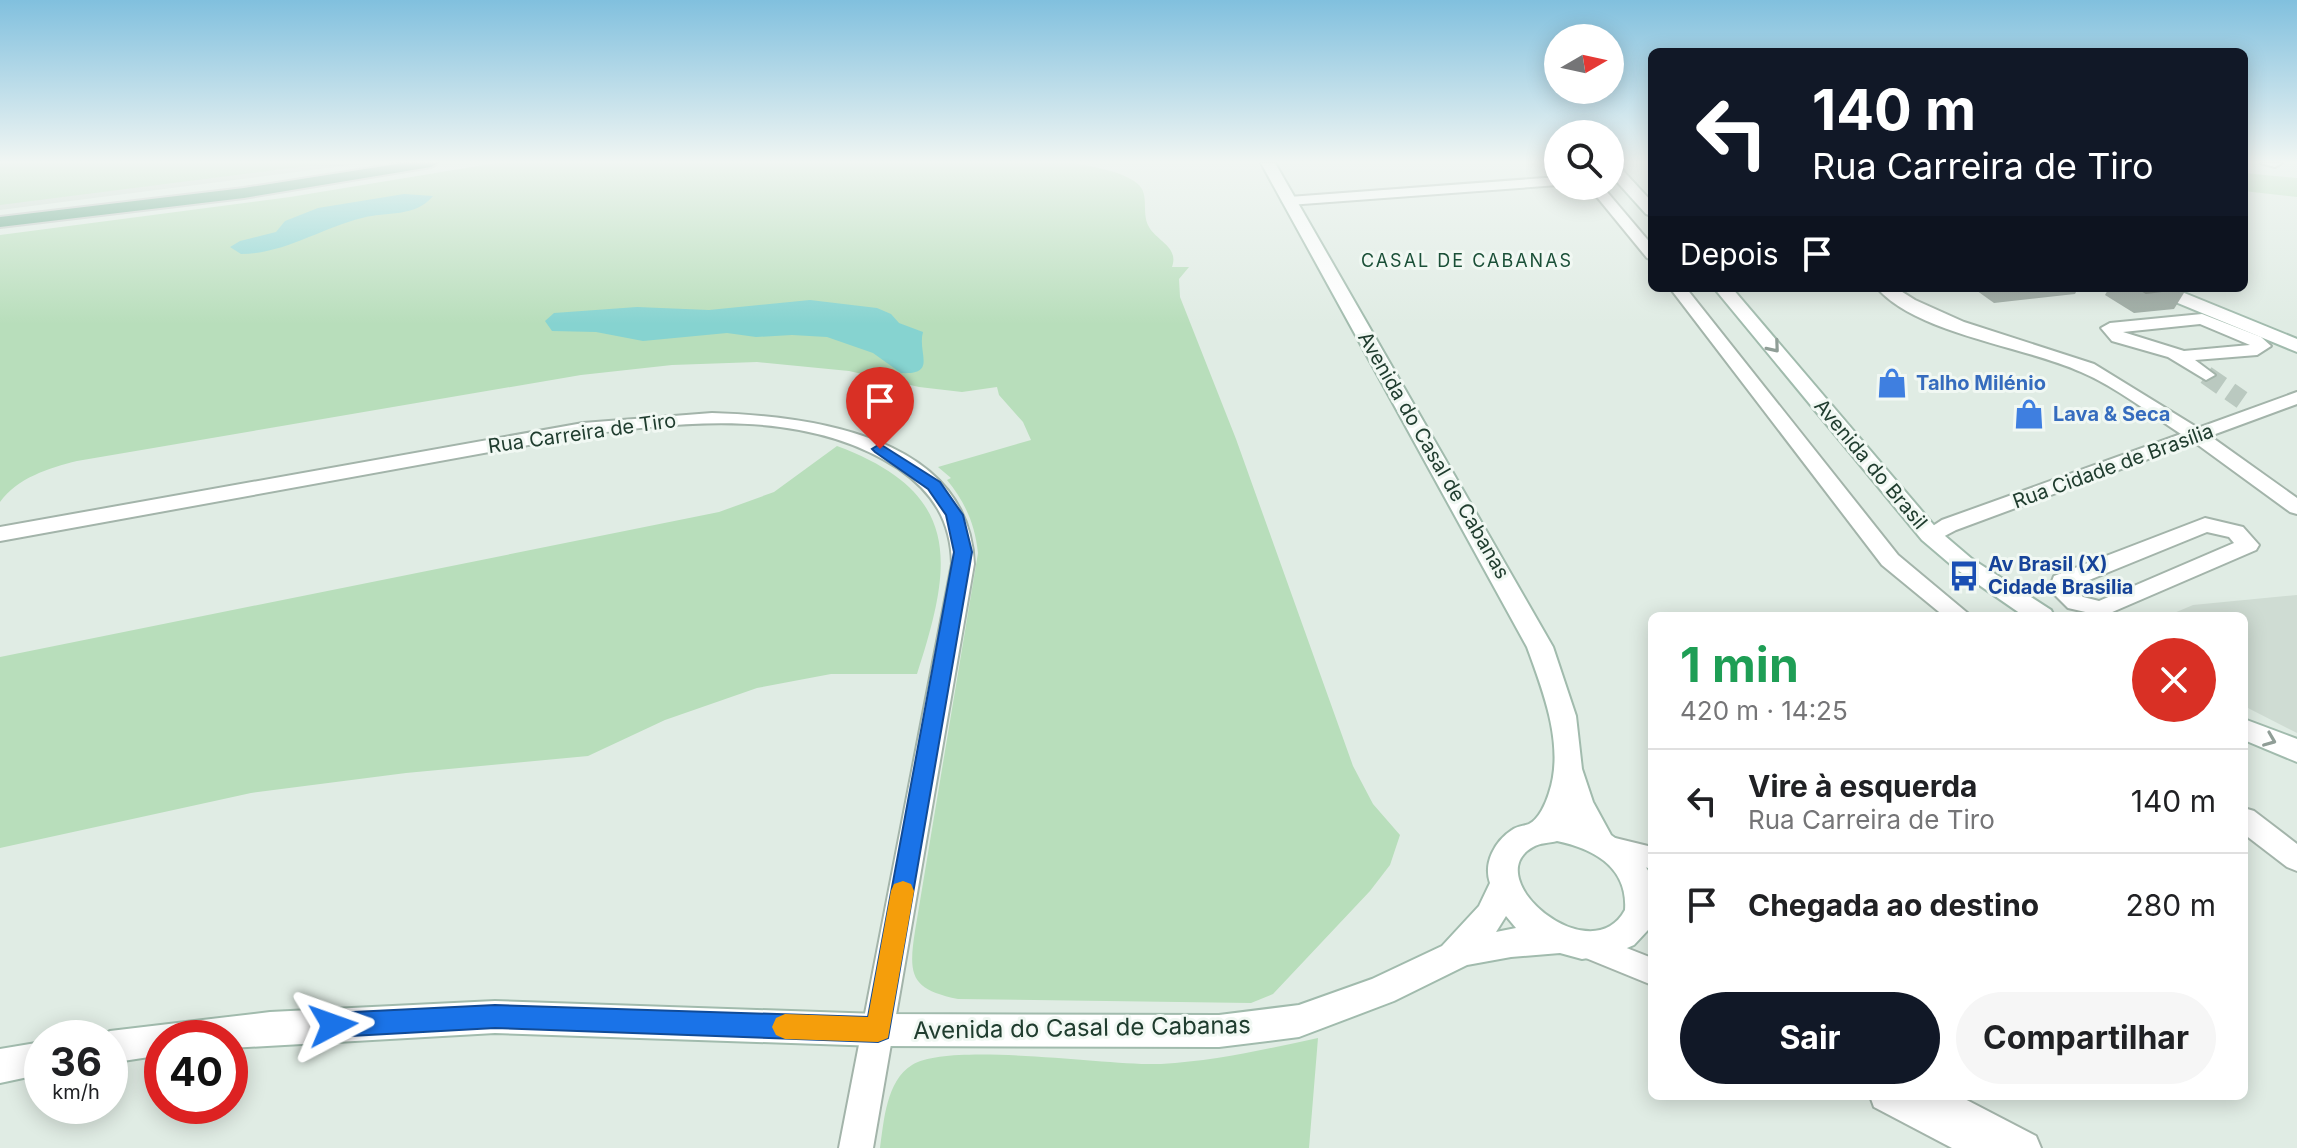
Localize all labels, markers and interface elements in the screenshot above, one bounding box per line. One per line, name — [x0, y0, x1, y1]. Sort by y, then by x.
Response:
north arrow — [1544, 24, 1624, 104]
map controls — [1544, 24, 1624, 200]
text: 140 m — [1812, 76, 1976, 144]
icon: left — [1680, 80, 1784, 184]
button: search — [1544, 120, 1624, 200]
text: Rua Carreira de Tiro — [1812, 144, 2154, 188]
icon: arrive — [1795, 232, 1839, 276]
text: Depois — [1680, 236, 1779, 272]
district label: CASAL DE CABANAS — [1361, 250, 1573, 271]
street label: Avenida do Casal de Cabanas — [1353, 327, 1515, 583]
one-way arrow — [1764, 338, 1779, 353]
shop icon: Talho Milénio — [1875, 366, 1909, 400]
pin — [846, 367, 914, 449]
place label: Talho Milénio — [1916, 371, 2046, 395]
icon: arrive — [858, 379, 902, 423]
street label: Avenida do Brasil — [1810, 394, 1932, 534]
shop icon: Lava & Seca — [2012, 397, 2046, 431]
place label: Lava & Seca — [2053, 402, 2170, 426]
street label: Rua Carreira de Tiro — [486, 408, 678, 458]
street label: Rua Cidade de Brasília — [2009, 419, 2217, 513]
place label: Av Brasil (X) Cidade Brasilia — [1988, 552, 2133, 599]
bus stop icon: Av Brasil (X) Cidade Brasilia — [1947, 559, 1981, 593]
text: 1 min — [1680, 635, 1799, 694]
button: close — [2132, 638, 2216, 722]
text: 420 m · 14:25 — [1680, 695, 1848, 726]
one-way arrow — [2262, 730, 2276, 747]
text: Vire à esquerda — [1748, 768, 1977, 804]
icon: left — [1680, 779, 1724, 823]
text: 140 m — [2131, 783, 2216, 819]
text: Rua Carreira de Tiro — [1748, 804, 1995, 835]
icon: arrive — [1680, 883, 1724, 927]
text: Chegada ao destino — [1748, 887, 2039, 923]
text: 280 m — [2126, 887, 2216, 923]
position arrow — [291, 983, 375, 1067]
button: Sair — [1680, 992, 1940, 1084]
button: Compartilhar — [1956, 992, 2216, 1084]
street label: Avenida do Casal de Cabanas — [913, 1010, 1251, 1045]
speed limit sign: 40 — [144, 1020, 248, 1124]
text: 36 — [50, 1037, 102, 1086]
text: km/h — [52, 1080, 100, 1104]

